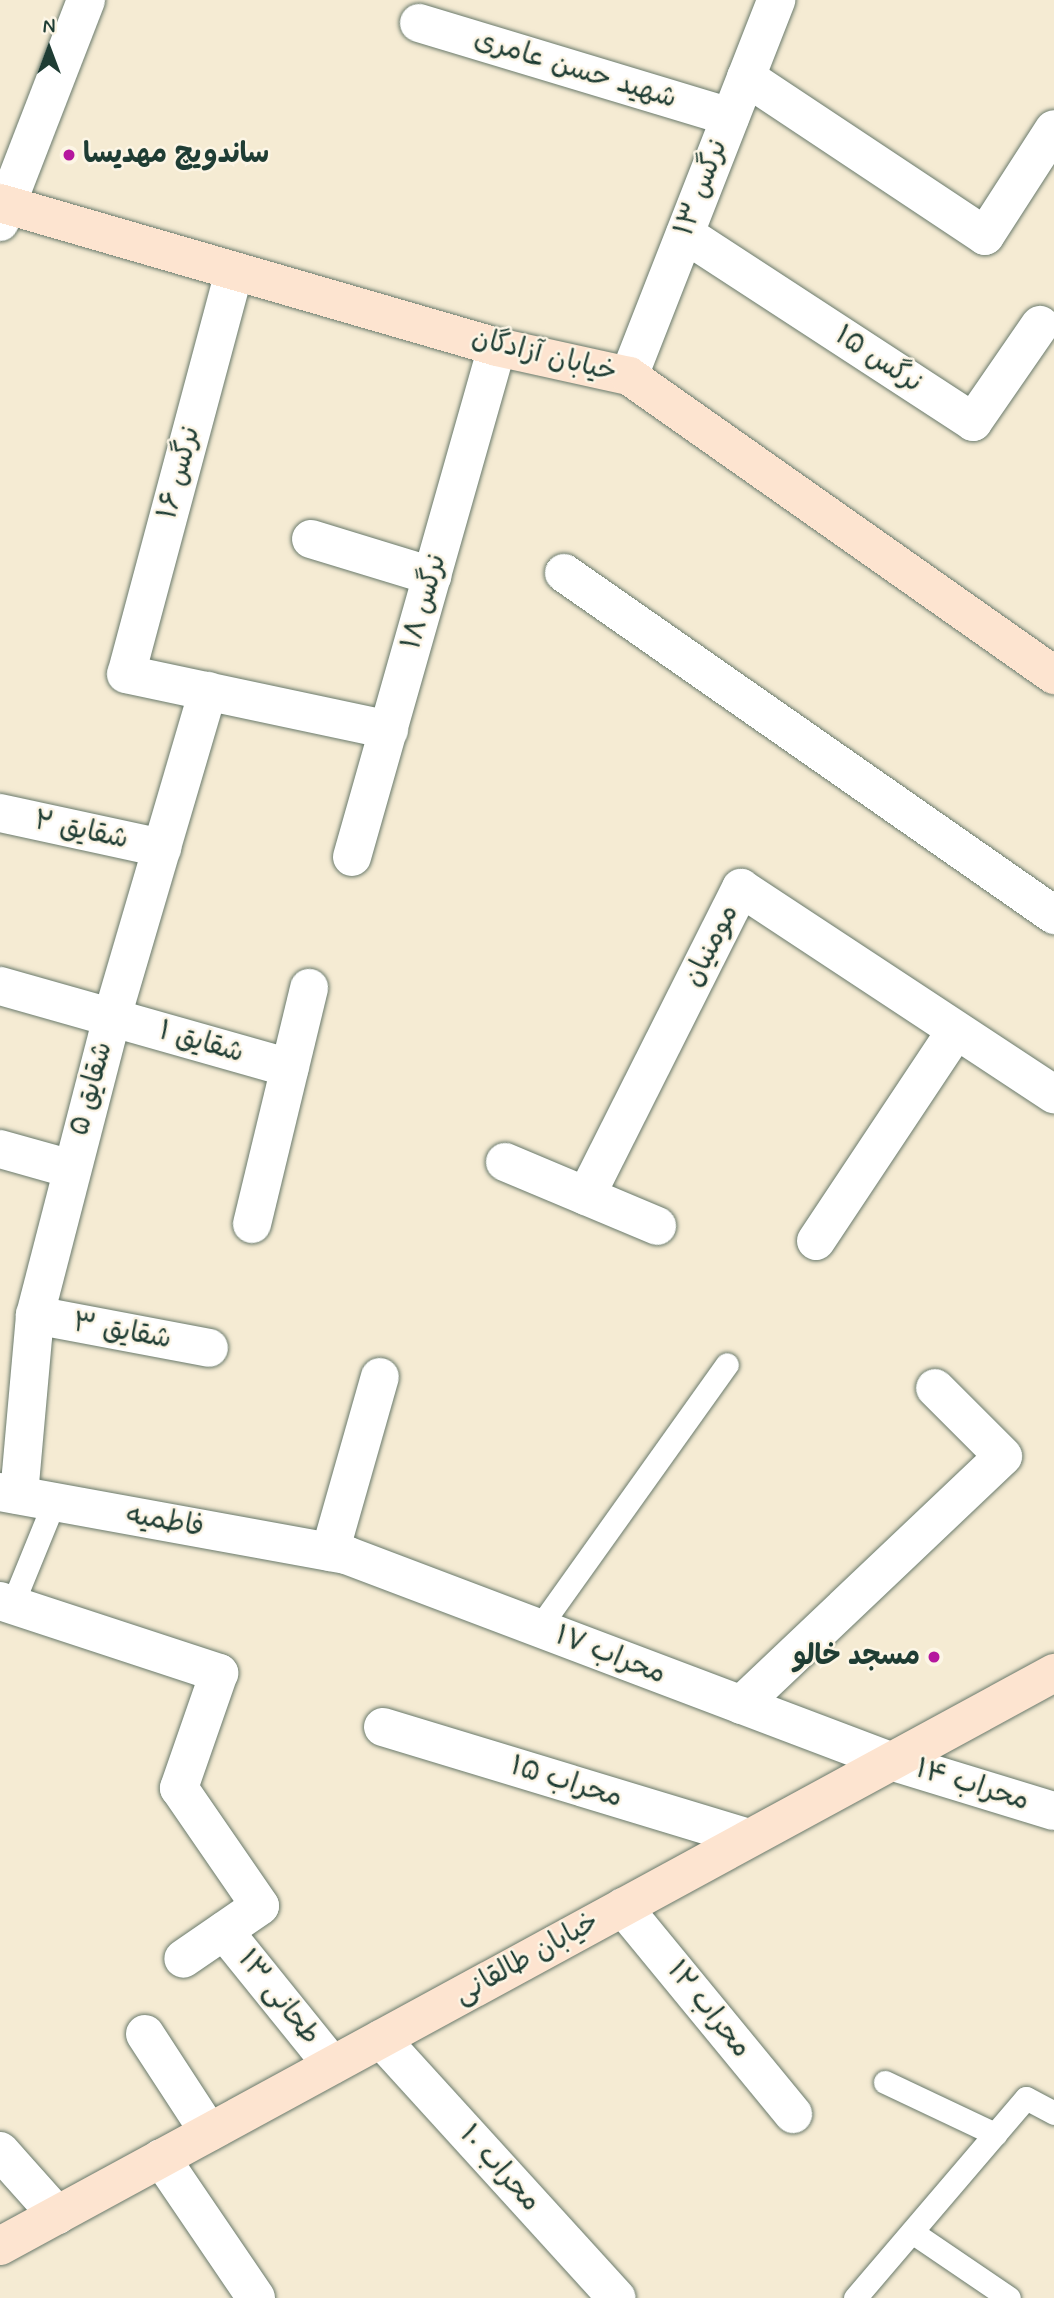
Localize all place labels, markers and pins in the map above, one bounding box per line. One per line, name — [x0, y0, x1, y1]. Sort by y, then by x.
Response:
place label: ساندویچ مهدیسا — [83, 138, 269, 172]
marker: ساندویچ مهدیسا — [61, 147, 77, 163]
place label: مسجد خالو — [793, 1640, 920, 1674]
marker: مسجد خالو — [926, 1649, 942, 1665]

